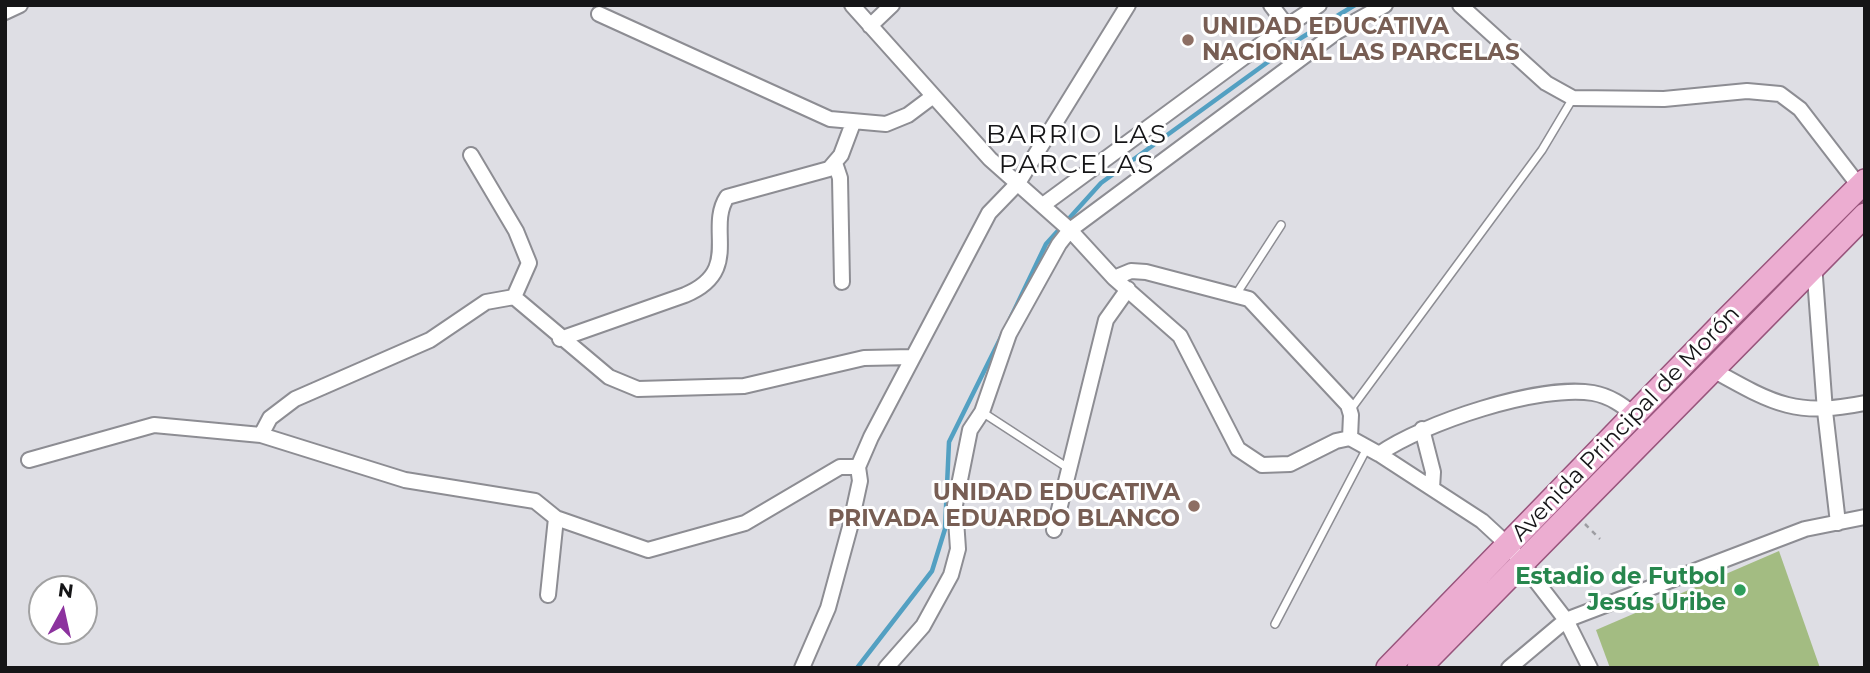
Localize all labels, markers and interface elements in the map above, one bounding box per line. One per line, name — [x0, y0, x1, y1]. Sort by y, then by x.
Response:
place label: UNIDAD EDUCATIVA NACIONAL LAS PARCELAS — [1202, 13, 1520, 67]
marker: UNIDAD EDUCATIVA NACIONAL LAS PARCELAS — [1180, 32, 1196, 48]
district label: BARRIO LAS PARCELAS — [987, 119, 1167, 180]
street label: Avenida Principal de Morón — [1506, 301, 1746, 547]
place label: UNIDAD EDUCATIVA PRIVADA EDUARDO BLANCO — [828, 479, 1180, 533]
marker: UNIDAD EDUCATIVA PRIVADA EDUARDO BLANCO — [1186, 498, 1202, 514]
place label: Estadio de Futbol Jesús Uribe — [1515, 563, 1726, 617]
north arrow — [28, 575, 98, 645]
text: N — [57, 578, 75, 603]
marker: Estadio de Futbol Jesús Uribe — [1732, 582, 1748, 598]

